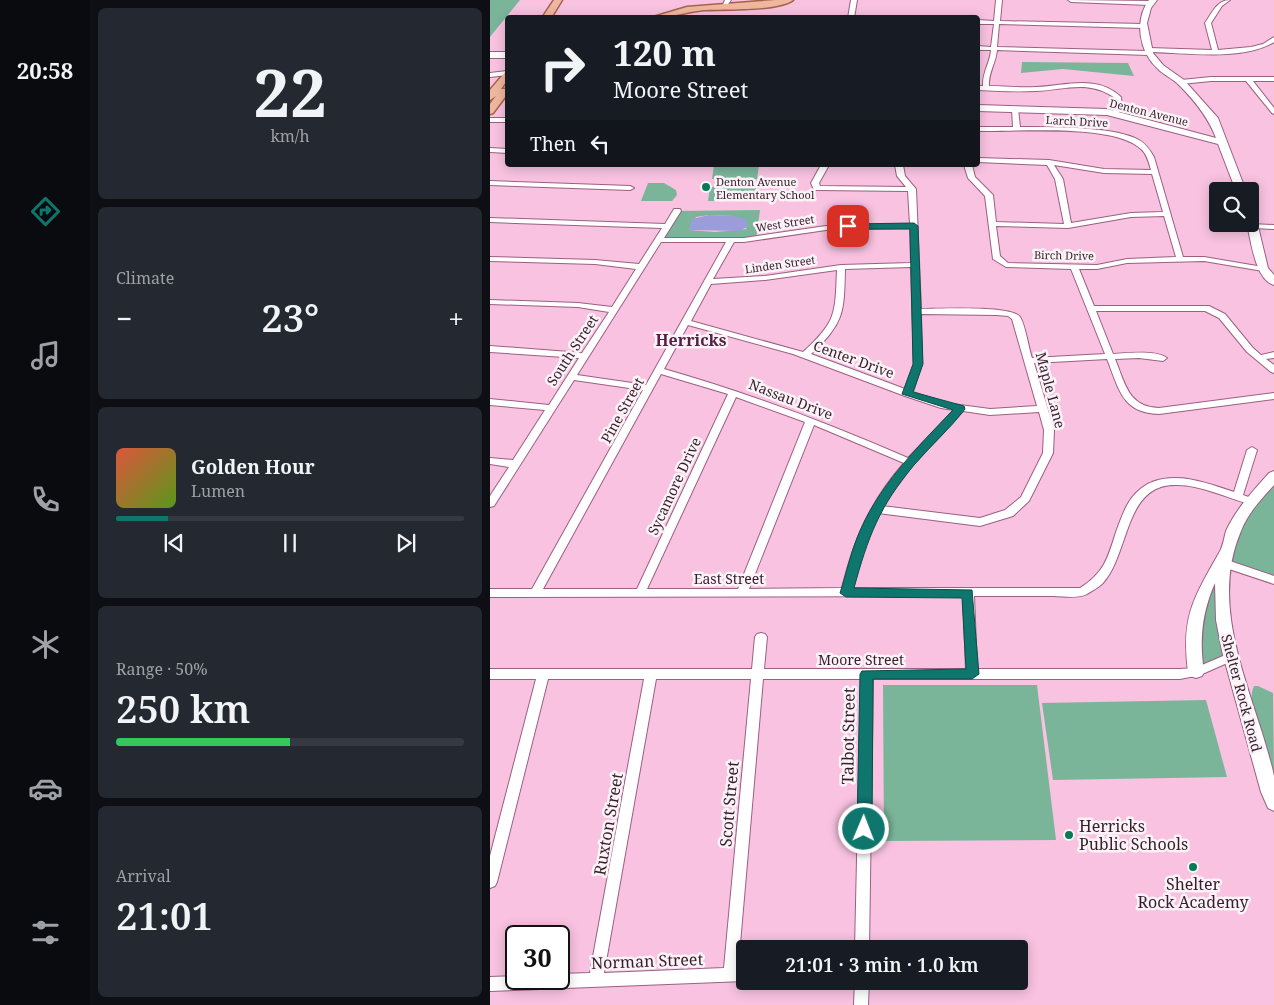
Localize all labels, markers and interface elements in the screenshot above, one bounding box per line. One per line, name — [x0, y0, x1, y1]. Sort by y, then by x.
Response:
text: 120 m — [613, 29, 716, 76]
icon: right — [530, 35, 595, 100]
text: 22 — [253, 48, 327, 136]
text: 20:58 — [17, 55, 73, 85]
text: Moore Street — [613, 74, 748, 104]
street label: Denton Avenue — [1108, 95, 1190, 129]
street label: Larch Drive — [1045, 112, 1109, 130]
text: km/h — [270, 125, 310, 147]
icon: left — [586, 130, 614, 158]
text: Then — [530, 131, 576, 157]
place label: Denton Avenue Elementary School — [716, 174, 815, 202]
marker: Denton Avenue Elementary School — [700, 181, 712, 193]
map controls — [1209, 182, 1259, 232]
button: search — [1209, 182, 1259, 232]
icon: directions — [28, 194, 63, 229]
pin — [827, 205, 869, 247]
street label: West Street — [755, 211, 815, 235]
icon: arrive — [834, 212, 862, 240]
street label: Birch Drive — [1034, 247, 1094, 263]
street label: Linden Street — [744, 252, 816, 276]
text: Climate — [116, 267, 174, 289]
text: 23° — [261, 291, 319, 343]
text: − — [116, 299, 132, 337]
text: + — [448, 299, 464, 337]
street label: South Street — [542, 311, 602, 389]
district label: Herricks — [656, 329, 727, 351]
street label: Center Drive — [811, 336, 897, 382]
icon: music — [28, 338, 63, 373]
street label: Maple Lane — [1032, 350, 1070, 430]
street label: Pine Street — [596, 374, 648, 446]
street label: Nassau Drive — [746, 374, 836, 424]
street label: Sycamore Drive — [643, 434, 705, 538]
text: Golden Hour — [191, 454, 315, 480]
text: Lumen — [191, 480, 245, 502]
icon: phone — [28, 482, 63, 517]
icon: previous — [160, 529, 188, 557]
icon: pause — [276, 529, 304, 557]
icon: next — [392, 529, 420, 557]
street label: East Street — [694, 569, 764, 588]
icon: climate — [28, 627, 63, 662]
street label: Shelter Rock Road — [1217, 632, 1267, 754]
street label: Moore Street — [818, 650, 904, 669]
text: Range · 50% — [116, 658, 208, 680]
text: 250 km — [116, 682, 250, 734]
street label: Talbot Street — [836, 687, 860, 785]
street label: Scott Street — [714, 760, 744, 848]
icon: car — [28, 771, 63, 806]
street label: Ruxton Street — [588, 771, 628, 877]
position arrow — [837, 802, 889, 854]
place label: Herricks Public Schools — [1079, 815, 1188, 855]
marker: Herricks Public Schools — [1063, 829, 1075, 841]
marker: Shelter Rock Academy — [1187, 861, 1199, 873]
text: Arrival — [116, 865, 171, 887]
place label: Shelter Rock Academy — [1137, 873, 1250, 913]
text: 21:01 — [116, 889, 213, 941]
icon: filters — [28, 915, 63, 950]
speed limit sign: 30 — [505, 925, 570, 990]
street label: Norman Street — [591, 948, 704, 974]
text: 21:01 · 3 min · 1.0 km — [785, 952, 979, 978]

